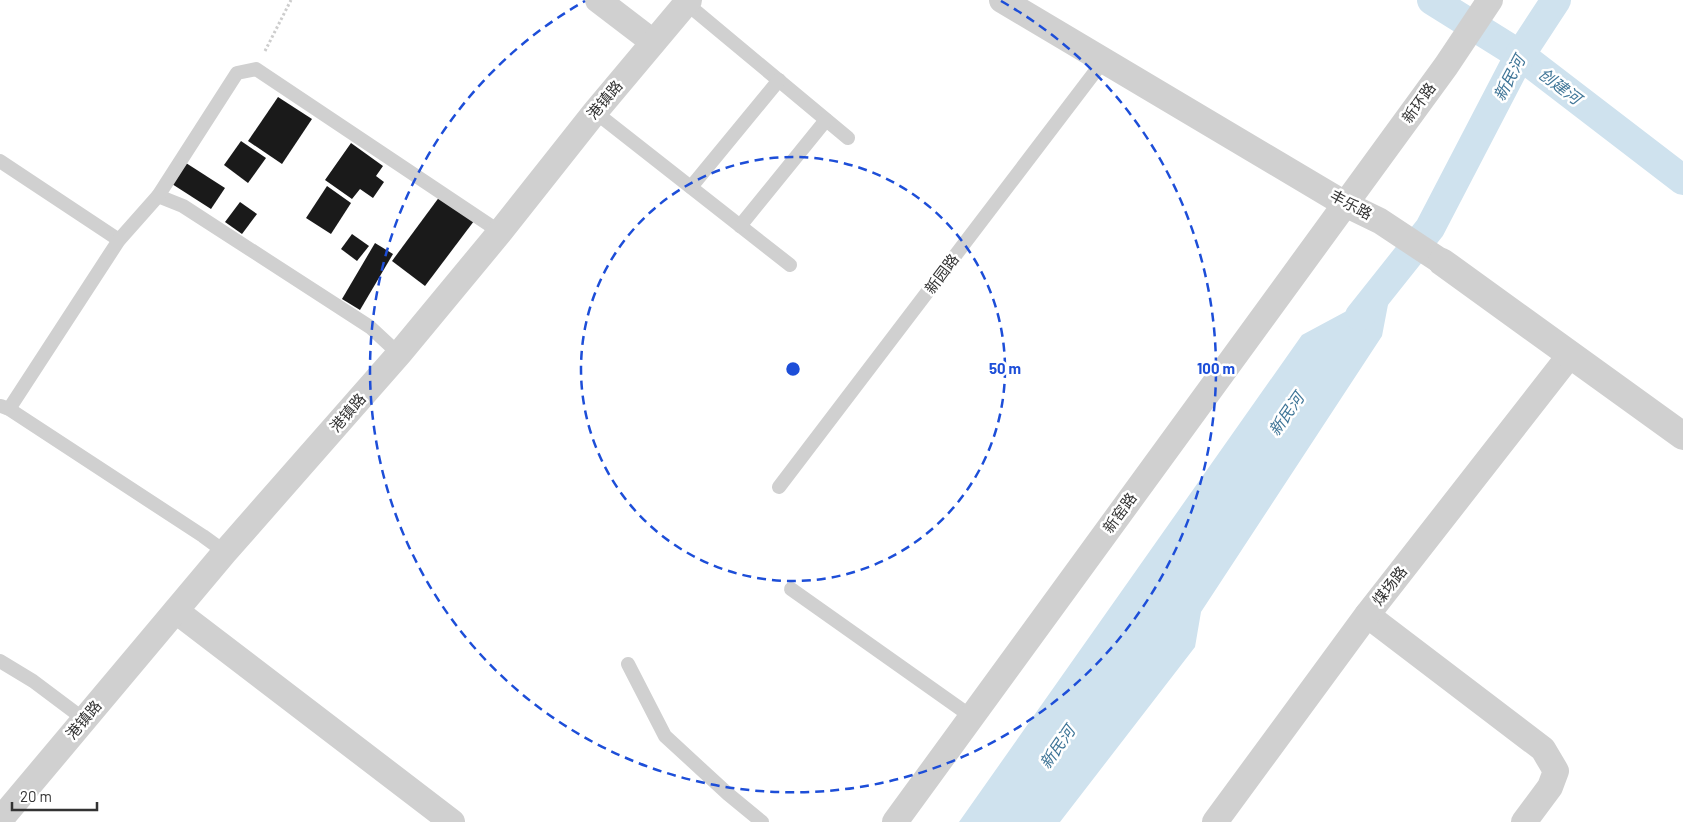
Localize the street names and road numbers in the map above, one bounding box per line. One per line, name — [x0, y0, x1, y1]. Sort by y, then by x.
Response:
street label: 港镇路 — [583, 76, 626, 122]
street label: 新环路 — [1398, 79, 1439, 126]
street label: 丰乐路 — [1327, 186, 1376, 223]
street label: 新园路 — [920, 250, 962, 297]
street label: 港镇路 — [326, 389, 369, 435]
street label: 新窑路 — [1099, 489, 1140, 536]
street label: 煤场路 — [1368, 562, 1410, 609]
street label: 港镇路 — [62, 696, 105, 742]

